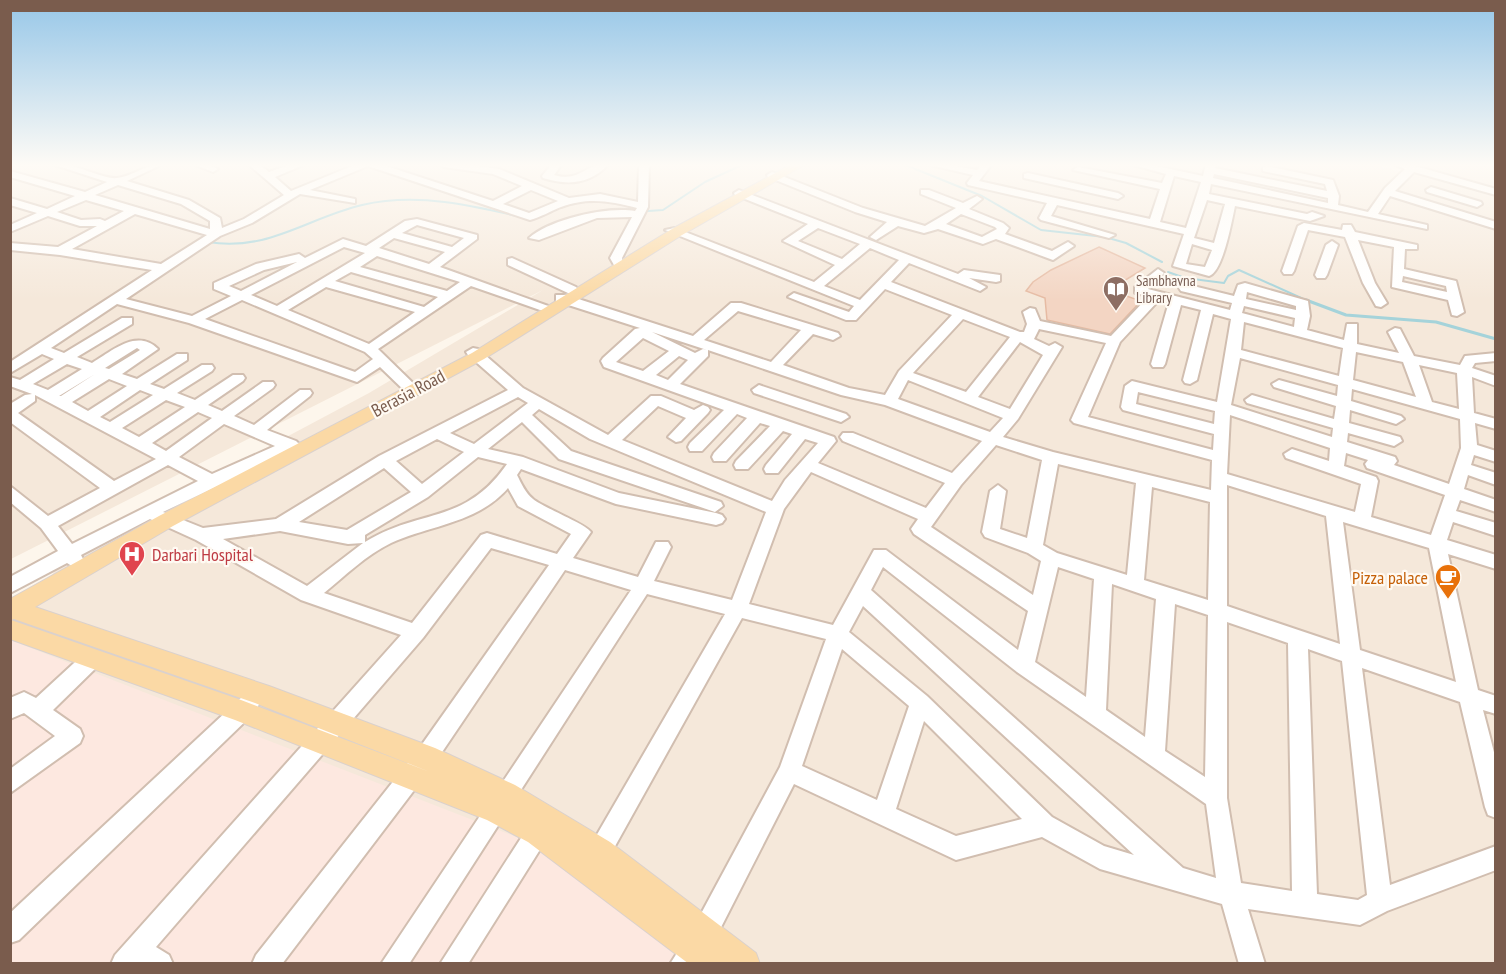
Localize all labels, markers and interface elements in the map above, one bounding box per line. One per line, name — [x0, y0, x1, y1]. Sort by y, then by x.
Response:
place label: Sambhavna Library — [1136, 271, 1196, 307]
library icon: Sambhavna Library — [1101, 274, 1131, 312]
street label: Berasia Road — [367, 364, 449, 422]
hospital icon: Darbari Hospital — [117, 539, 147, 577]
place label: Darbari Hospital — [152, 543, 254, 566]
cafe icon: Pizza palace — [1433, 562, 1463, 600]
place label: Pizza palace — [1352, 566, 1428, 589]

